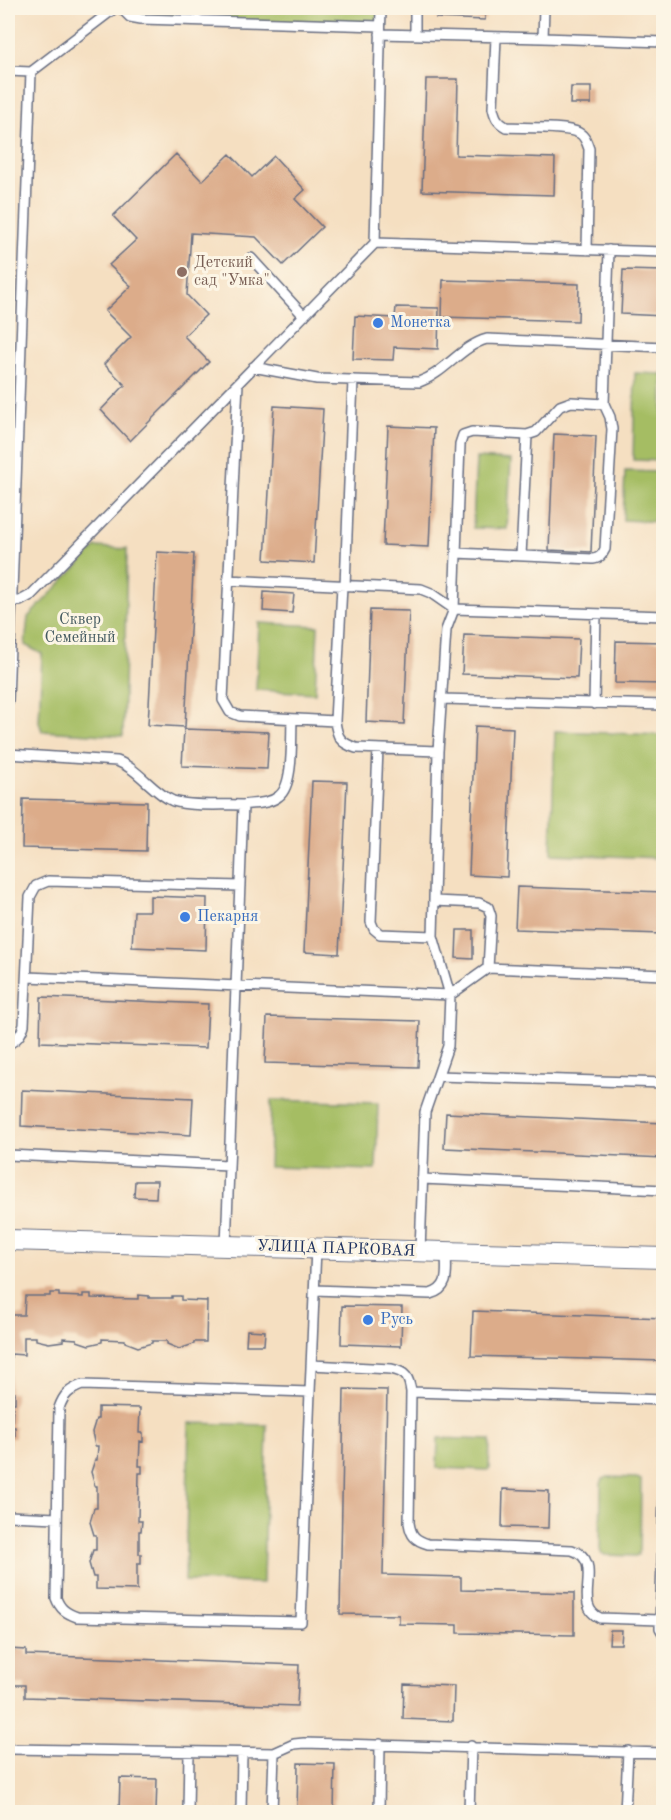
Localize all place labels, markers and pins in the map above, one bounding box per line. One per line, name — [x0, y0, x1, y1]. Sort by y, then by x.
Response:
place label: Детский сад "Умка" — [194, 255, 270, 289]
marker: Детский сад "Умка" — [175, 265, 189, 279]
place label: Монетка — [390, 315, 451, 331]
marker: Монетка — [371, 316, 385, 330]
place label: Пекарня — [197, 909, 258, 925]
marker: Пекарня — [178, 910, 192, 924]
place label: Русь — [380, 1312, 413, 1328]
marker: Русь — [361, 1313, 375, 1327]

